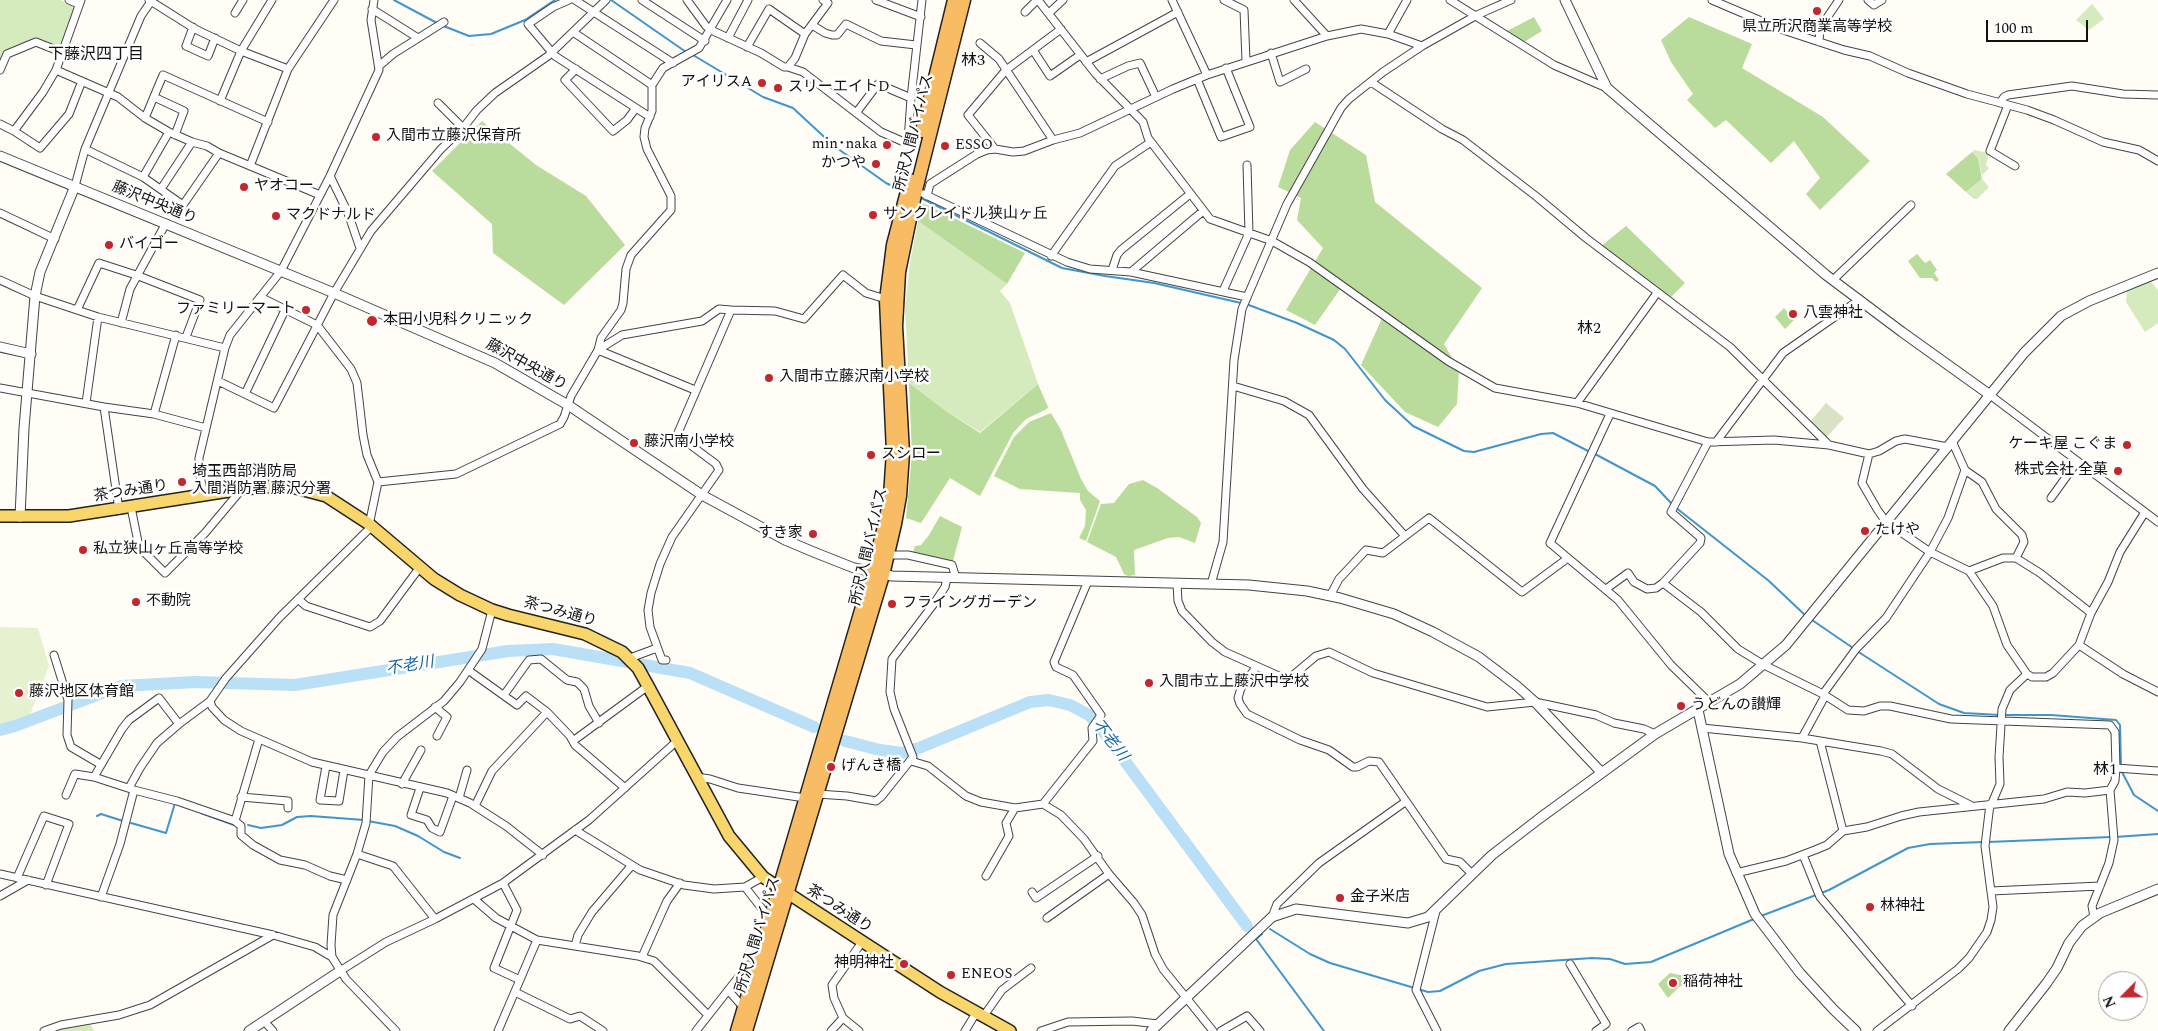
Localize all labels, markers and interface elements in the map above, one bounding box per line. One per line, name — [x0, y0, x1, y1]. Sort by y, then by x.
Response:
marker: 県立所沢商業高等学校 — [1811, 5, 1823, 17]
scale bar — [1988, 10, 2090, 42]
text: 100 m — [1994, 17, 2033, 40]
place label: 県立所沢商業高等学校 — [1742, 19, 1892, 37]
district label: 下藤沢四丁目 — [48, 46, 144, 66]
district label: 林3 — [961, 52, 985, 72]
street label: 所沢入間バイパス — [892, 73, 938, 193]
place label: アイリスA — [681, 74, 752, 92]
marker: アイリスA — [756, 77, 768, 89]
place label: スリーエイトD — [788, 79, 890, 97]
marker: スリーエイトD — [772, 82, 784, 94]
place label: 入間市立藤沢保育所 — [386, 128, 521, 146]
marker: 入間市立藤沢保育所 — [370, 131, 382, 143]
place label: min･naka — [812, 136, 877, 154]
place label: ESSO — [955, 137, 993, 155]
marker: min･naka — [881, 139, 893, 151]
marker: ESSO — [939, 140, 951, 152]
place label: かつや — [821, 155, 866, 173]
marker: かつや — [870, 158, 882, 170]
place label: ヤオコー — [254, 178, 314, 196]
street label: 藤沢中央通り — [109, 179, 199, 229]
marker: ヤオコー — [238, 181, 250, 193]
place label: サンクレイドル狭山ヶ丘 — [883, 206, 1048, 224]
place label: マクドナルド — [286, 207, 376, 225]
marker: サンクレイドル狭山ヶ丘 — [867, 209, 879, 221]
marker: マクドナルド — [270, 210, 282, 222]
place label: バイゴー — [119, 236, 179, 254]
marker: バイゴー — [103, 239, 115, 251]
place label: ファミリーマート — [176, 301, 296, 319]
marker: ファミリーマート — [300, 304, 312, 316]
place label: 八雲神社 — [1803, 305, 1863, 323]
marker: 八雲神社 — [1787, 308, 1799, 320]
place label: 本田小児科クリニック — [383, 312, 533, 330]
marker: 本田小児科クリニック — [365, 314, 379, 328]
district label: 林2 — [1577, 320, 1601, 340]
street label: 藤沢中央通り — [482, 336, 570, 396]
place label: 入間市立藤沢南小学校 — [779, 369, 929, 387]
marker: 入間市立藤沢南小学校 — [763, 372, 775, 384]
place label: 藤沢南小学校 — [644, 434, 734, 452]
place label: ケーキ屋 こぐま — [2008, 436, 2117, 454]
marker: 藤沢南小学校 — [628, 437, 640, 449]
marker: ケーキ屋 こぐま — [2121, 439, 2133, 451]
place label: スシロー — [881, 446, 941, 464]
marker: スシロー — [865, 449, 877, 461]
place label: 株式会社 全菓 — [2014, 462, 2108, 480]
place label: 埼玉西部消防局 入間消防署 藤沢分署 — [192, 464, 331, 499]
marker: 株式会社 全菓 — [2112, 465, 2124, 477]
marker: 埼玉西部消防局 入間消防署 藤沢分署 — [176, 476, 188, 488]
street label: 茶つみ通り — [93, 477, 169, 507]
street label: 所沢入間バイパス — [848, 487, 892, 607]
place label: たけや — [1875, 522, 1920, 540]
place label: すき家 — [758, 525, 803, 543]
marker: たけや — [1859, 525, 1871, 537]
marker: すき家 — [807, 528, 819, 540]
place label: 私立狭山ヶ丘高等学校 — [93, 541, 243, 559]
marker: 私立狭山ヶ丘高等学校 — [77, 544, 89, 556]
place label: 不動院 — [146, 593, 191, 611]
street label: 茶つみ通り — [521, 595, 599, 631]
place label: フライングガーデン — [902, 595, 1037, 613]
marker: 不動院 — [130, 596, 142, 608]
marker: フライングガーデン — [886, 598, 898, 610]
water label: 不老川 — [385, 654, 435, 680]
place label: 入間市立上藤沢中学校 — [1159, 674, 1309, 692]
marker: 入間市立上藤沢中学校 — [1143, 677, 1155, 689]
place label: 藤沢地区体育館 — [29, 684, 134, 702]
marker: 藤沢地区体育館 — [13, 687, 25, 699]
place label: うどんの讃輝 — [1691, 697, 1781, 715]
marker: うどんの讃輝 — [1675, 700, 1687, 712]
water label: 不老川 — [1087, 716, 1131, 766]
place label: げんき橋 — [841, 758, 901, 776]
marker: げんき橋 — [825, 761, 837, 773]
district label: 林1 — [2093, 761, 2117, 781]
street label: 所沢入間バイパス — [733, 875, 785, 995]
street label: 茶つみ通り — [803, 882, 875, 938]
place label: 金子米店 — [1350, 889, 1410, 907]
marker: 金子米店 — [1334, 892, 1346, 904]
place label: 林神社 — [1880, 898, 1925, 916]
marker: 林神社 — [1864, 901, 1876, 913]
place label: 神明神社 — [834, 955, 894, 973]
marker: 神明神社 — [898, 958, 910, 970]
place label: ENEOS — [961, 966, 1012, 984]
marker: ENEOS — [945, 969, 957, 981]
north arrow — [2098, 971, 2148, 1021]
place label: 稲荷神社 — [1683, 974, 1743, 992]
marker: 稲荷神社 — [1667, 977, 1679, 989]
text: N — [2098, 992, 2122, 1011]

